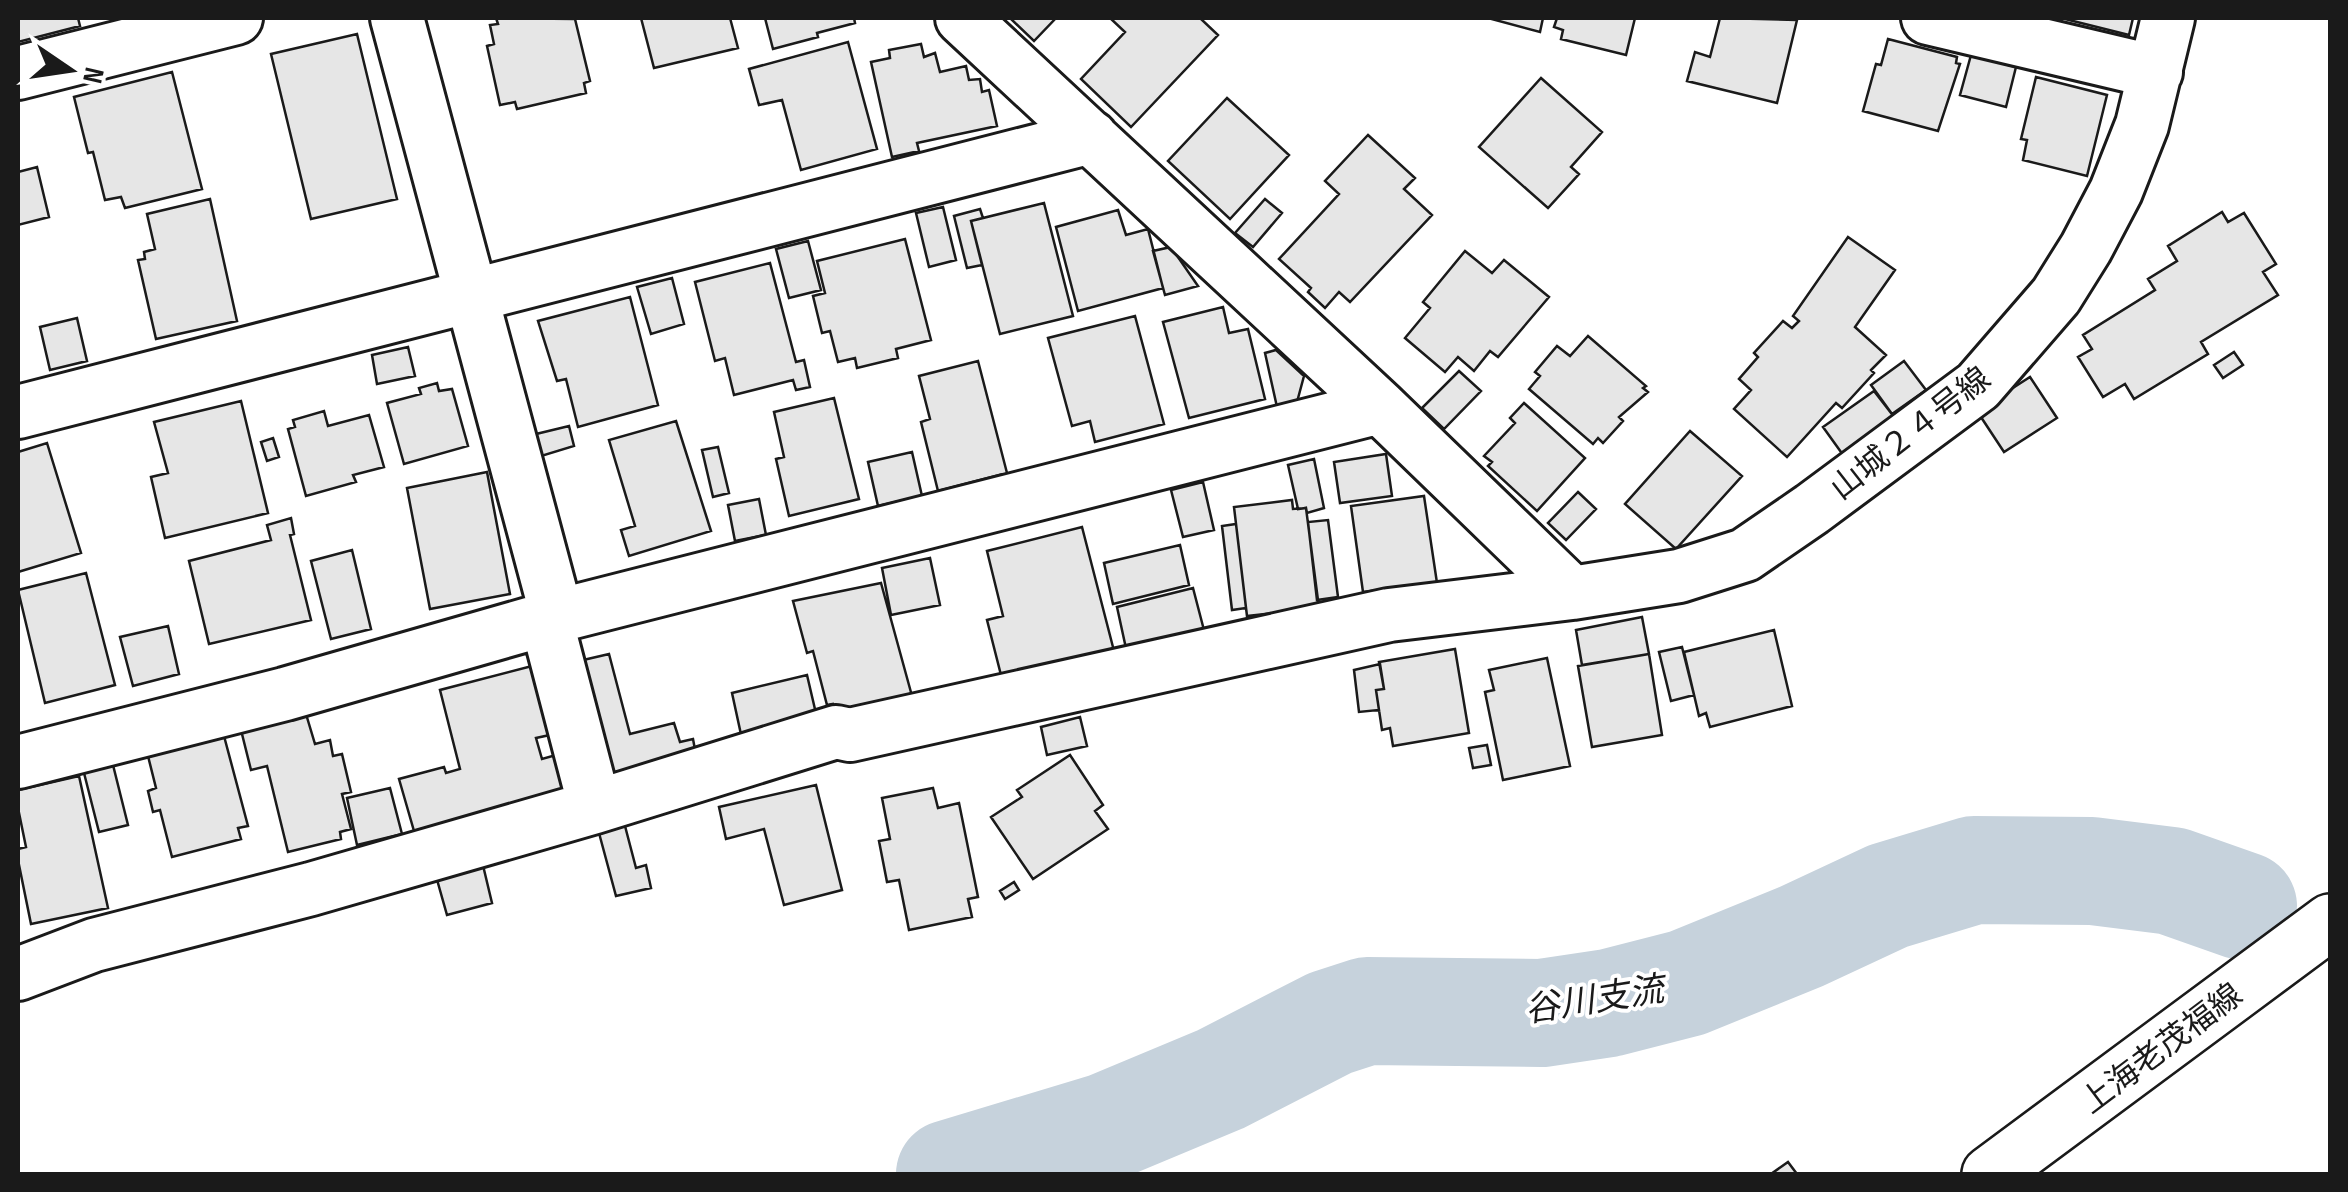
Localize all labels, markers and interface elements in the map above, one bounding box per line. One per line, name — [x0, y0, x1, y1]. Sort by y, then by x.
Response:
north arrow — [20, 20, 120, 120]
text: N — [75, 64, 111, 86]
street label: 山城２４号線 — [1823, 360, 1999, 509]
water label: 谷川支流 — [1522, 968, 1672, 1033]
street label: 上海老茂福線 — [2073, 976, 2250, 1123]

